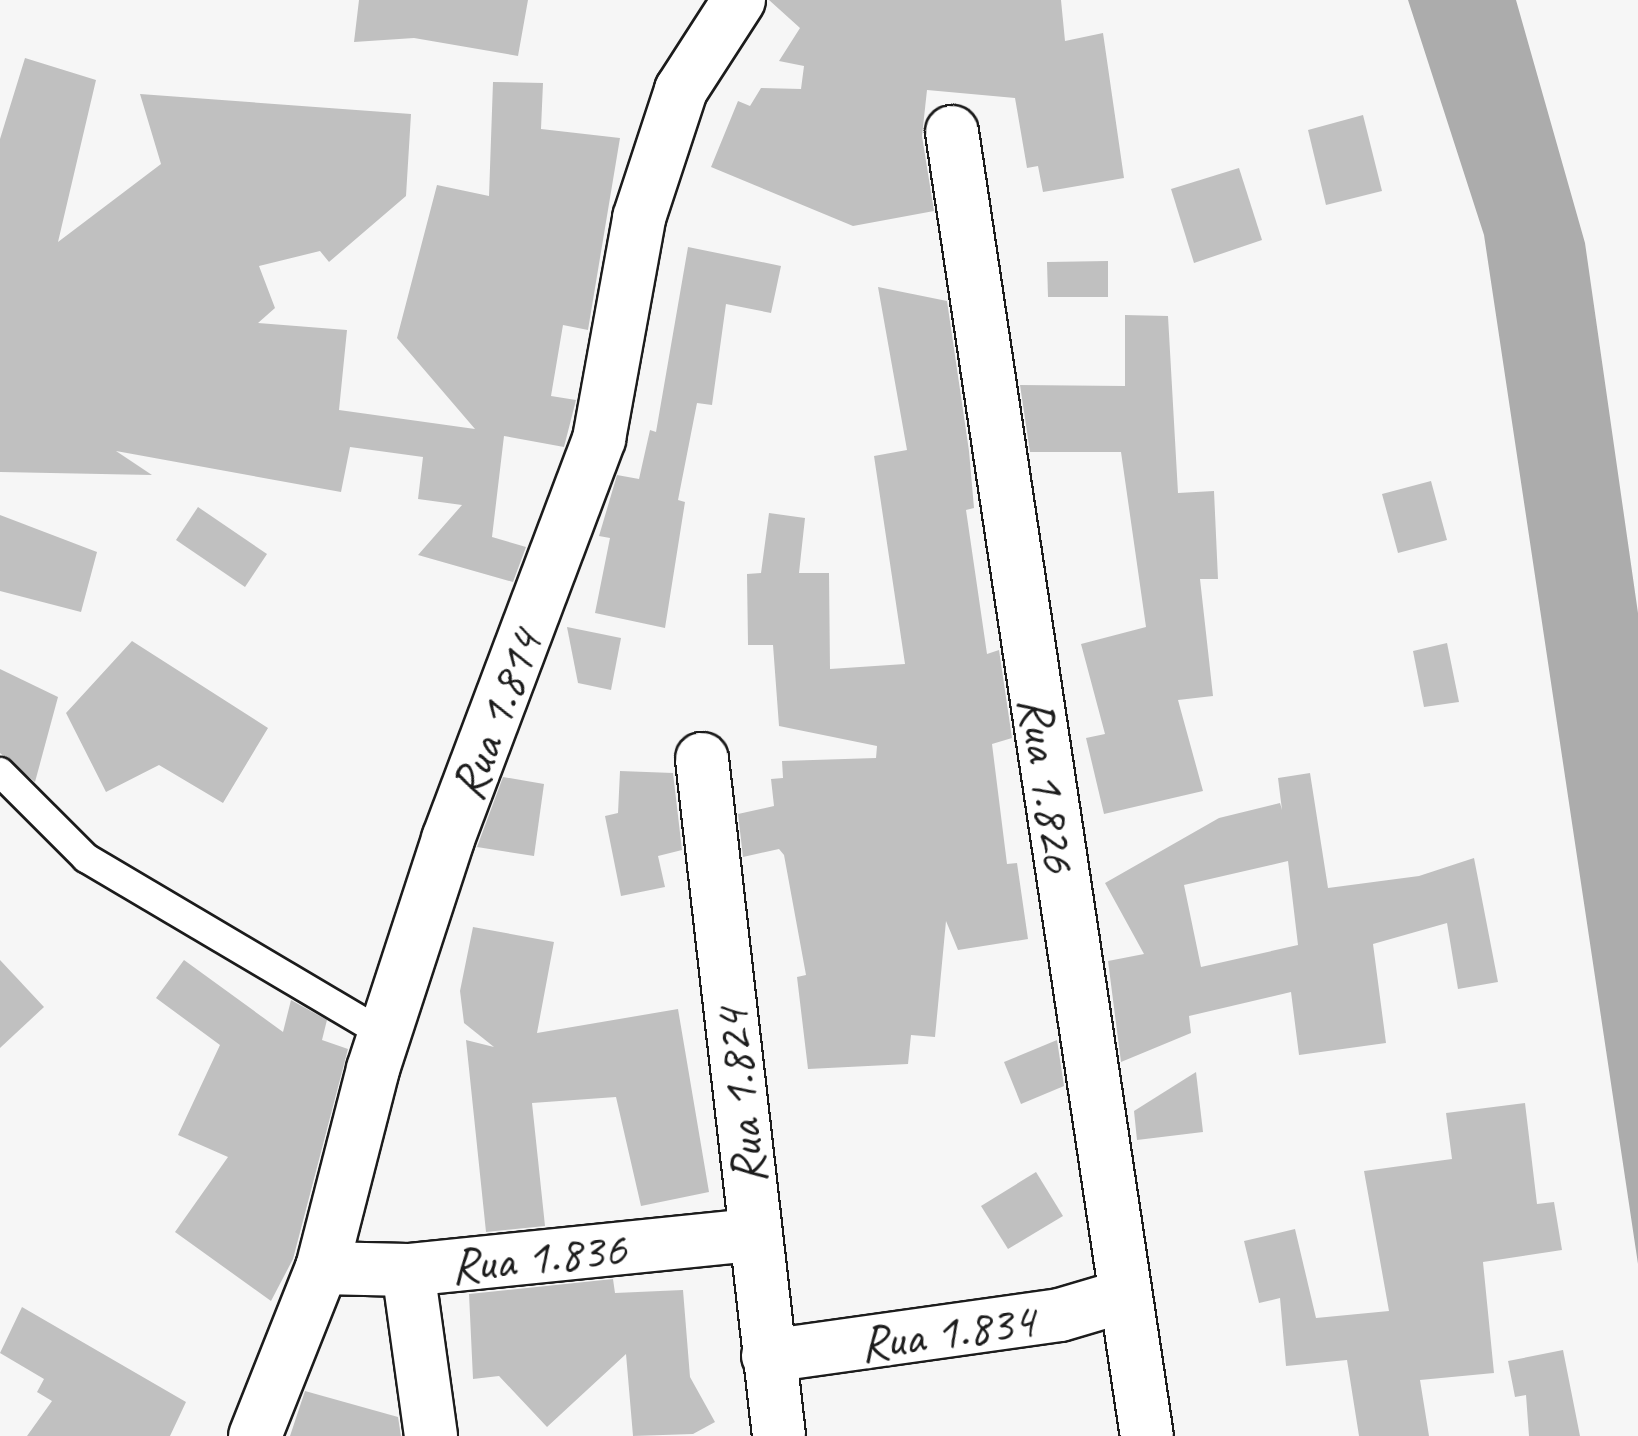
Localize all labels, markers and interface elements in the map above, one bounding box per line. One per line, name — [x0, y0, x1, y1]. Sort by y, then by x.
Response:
street label: Rua 1.814 — [436, 622, 556, 808]
street label: Rua 1.826 — [1006, 693, 1090, 875]
street label: Rua 1.824 — [701, 1006, 779, 1188]
street label: Rua 1.836 — [447, 1218, 629, 1296]
street label: Rua 1.834 — [856, 1290, 1038, 1374]

